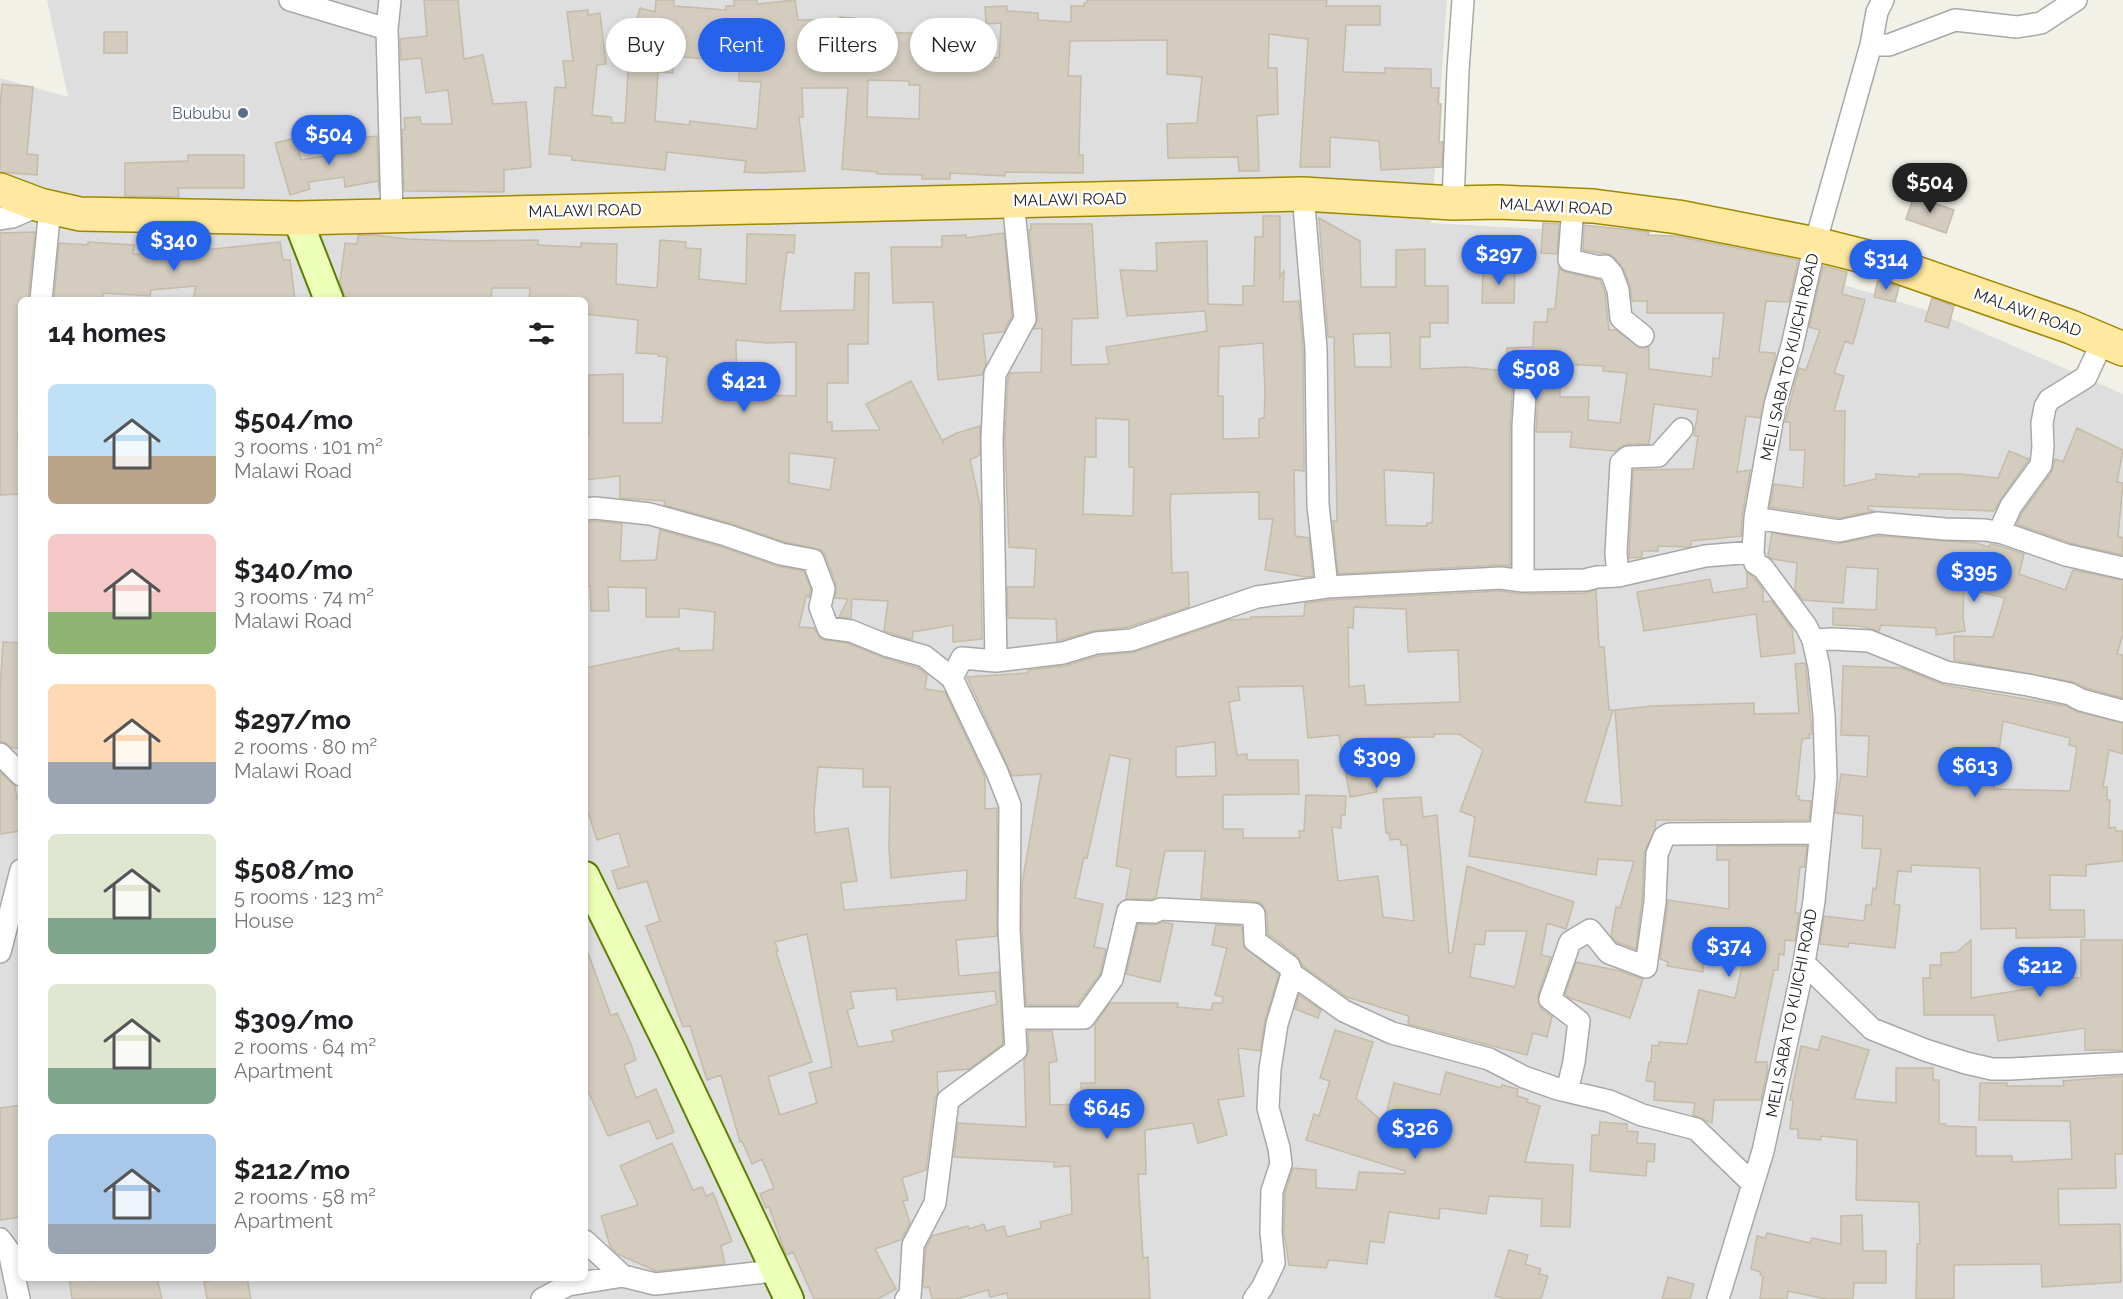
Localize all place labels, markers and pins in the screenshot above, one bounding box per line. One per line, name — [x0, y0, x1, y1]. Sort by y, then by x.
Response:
place label: Bububu — [172, 104, 231, 123]
marker: Bububu — [236, 106, 250, 120]
pin: $504 — [293, 115, 365, 166]
pin: $504 — [1894, 163, 1966, 214]
pin: $340 — [138, 221, 210, 272]
pin: $297 — [1463, 235, 1535, 286]
pin: $314 — [1850, 240, 1922, 291]
pin: $508 — [1500, 350, 1572, 401]
pin: $421 — [708, 362, 780, 413]
pin: $395 — [1938, 552, 2010, 603]
pin: $309 — [1341, 738, 1413, 789]
pin: $613 — [1939, 747, 2011, 798]
pin: $374 — [1693, 927, 1765, 978]
pin: $212 — [2004, 947, 2076, 998]
pin: $645 — [1071, 1089, 1143, 1140]
pin: $326 — [1379, 1109, 1451, 1160]

